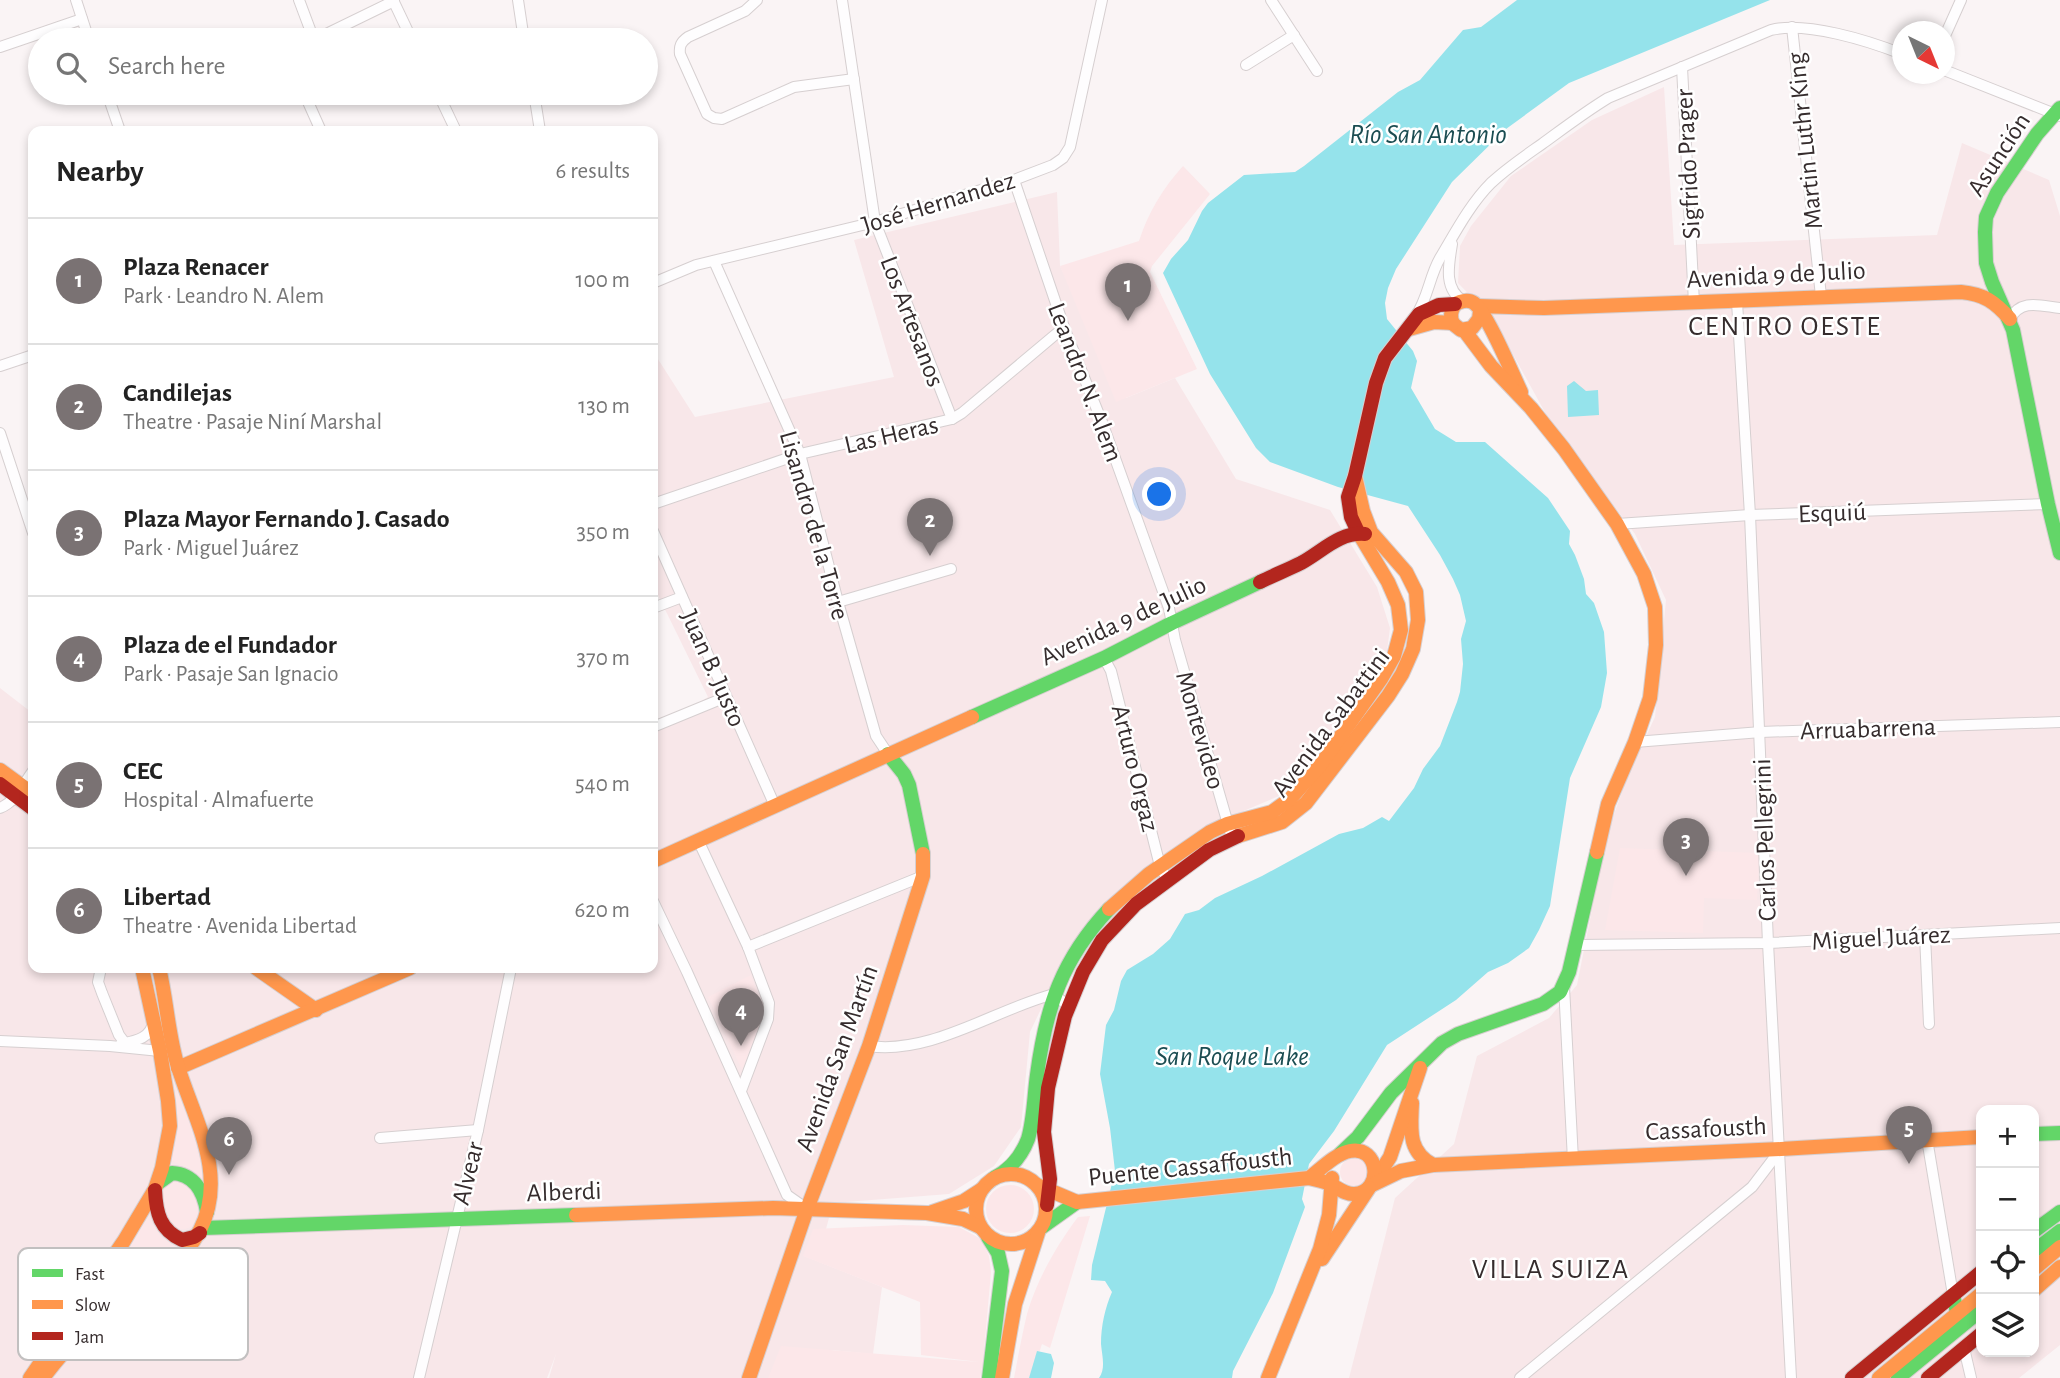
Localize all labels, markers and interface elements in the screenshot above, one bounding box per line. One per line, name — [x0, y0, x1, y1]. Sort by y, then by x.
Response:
north arrow — [1892, 21, 1955, 84]
search box — [28, 28, 658, 105]
icon: search — [52, 48, 90, 86]
street label: Martin Luthr King — [1783, 51, 1827, 231]
text: Search here — [108, 53, 226, 79]
street label: Sigfrido Prager — [1671, 87, 1705, 240]
street label: Asunción — [1963, 108, 2035, 201]
water label: Río San Antonio — [1349, 121, 1507, 149]
text: Nearby — [56, 157, 144, 187]
text: 6 results — [556, 160, 630, 183]
street label: José Hernandez — [859, 167, 1018, 239]
street label: Los Artesanos — [875, 253, 949, 390]
text: Plaza Renacer — [123, 254, 269, 280]
street label: Avenida 9 de Julio — [1686, 257, 1866, 293]
pin: 1 — [1105, 263, 1151, 321]
text: 1 — [75, 269, 83, 292]
text: 100 m — [576, 269, 630, 292]
text: Park · Leandro N. Alem — [123, 285, 324, 308]
street label: Leandro N. Alem — [1043, 299, 1127, 465]
district label: CENTRO OESTE — [1688, 313, 1882, 341]
text: Candilejas — [123, 380, 232, 406]
text: 2 — [74, 395, 84, 418]
text: 130 m — [578, 395, 630, 418]
text: Theatre · Pasaje Niní Marshal — [123, 411, 382, 434]
street label: Las Heras — [842, 412, 941, 458]
street label: Lisandro de la Torre — [775, 428, 853, 623]
your location — [1142, 477, 1176, 511]
pin: 2 — [907, 498, 953, 556]
street label: Esquiú — [1797, 499, 1867, 527]
text: Plaza Mayor Fernando J. Casado — [123, 506, 450, 532]
text: 3 — [74, 521, 84, 544]
text: 350 m — [577, 521, 630, 544]
text: Park · Miguel Juárez — [123, 537, 299, 560]
street label: Avenida 9 de Julio — [1037, 571, 1210, 671]
street label: Juan B. Justo — [676, 606, 750, 731]
text: Plaza de el Fundador — [123, 632, 337, 658]
street label: Avenida Sabattini — [1267, 644, 1395, 802]
text: 4 — [73, 647, 85, 670]
text: 370 m — [577, 647, 630, 670]
text: Park · Pasaje San Ignacio — [123, 663, 339, 686]
street label: Montevideo — [1171, 668, 1229, 792]
street label: Arturo Orgaz — [1107, 702, 1163, 834]
street label: Arruabarrena — [1800, 714, 1937, 744]
text: CEC — [123, 758, 163, 784]
street label: Carlos Pellegrini — [1749, 758, 1781, 922]
text: 5 — [74, 773, 84, 796]
text: 540 m — [575, 773, 630, 796]
text: Hospital · Almafuerte — [123, 789, 314, 812]
pin: 3 — [1663, 818, 1709, 876]
text: Libertad — [123, 884, 211, 910]
text: 6 — [73, 899, 85, 922]
text: 620 m — [574, 899, 630, 922]
text: Theatre · Avenida Libertad — [123, 915, 357, 938]
street label: Miguel Juárez — [1811, 921, 1951, 955]
street label: Avenida San Martín — [791, 962, 883, 1155]
pin: 4 — [718, 988, 764, 1046]
water label: San Roque Lake — [1155, 1043, 1309, 1071]
map controls — [1976, 1105, 2039, 1357]
button: + — [1976, 1105, 2039, 1168]
pin: 5 — [1886, 1106, 1932, 1164]
street label: Cassafousth — [1645, 1113, 1767, 1145]
pin: 6 — [206, 1117, 252, 1175]
street label: Alvear — [448, 1138, 488, 1208]
street label: Puente Cassaffousth — [1087, 1143, 1294, 1191]
button: − — [1976, 1168, 2039, 1231]
street label: Alberdi — [526, 1178, 602, 1206]
button: locate — [1976, 1231, 2039, 1294]
legend — [18, 1248, 248, 1360]
district label: VILLA SUIZA — [1472, 1256, 1630, 1284]
text: Fast — [75, 1265, 105, 1284]
button: layers — [1976, 1294, 2039, 1357]
text: Slow — [75, 1296, 111, 1315]
text: Jam — [75, 1328, 104, 1347]

